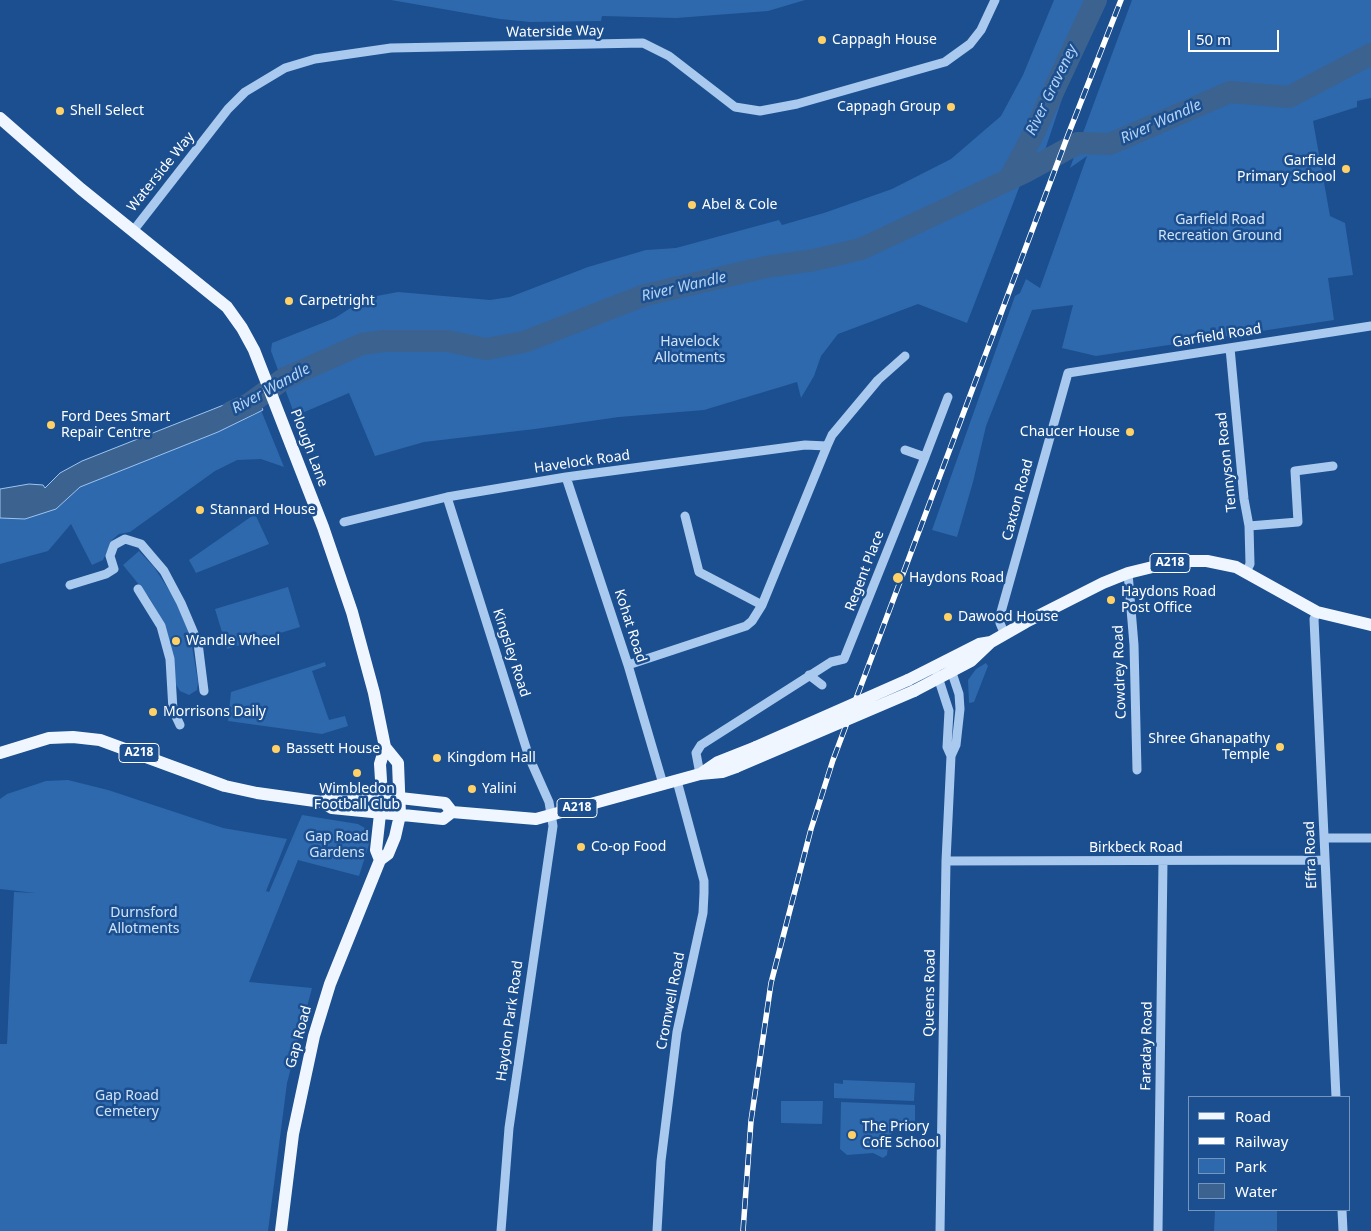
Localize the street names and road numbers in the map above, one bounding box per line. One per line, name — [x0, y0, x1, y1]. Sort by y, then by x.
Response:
street label: Waterside Way — [506, 23, 604, 41]
street label: Waterside Way — [124, 129, 198, 215]
street label: Garfield Road — [1171, 321, 1263, 351]
street label: Plough Lane — [286, 407, 332, 489]
street label: Tennyson Road — [1213, 411, 1241, 513]
street label: Havelock Road — [533, 447, 631, 477]
street label: Caxton Road — [999, 457, 1037, 543]
street label: Regent Place — [842, 528, 888, 614]
road number: A218 — [1150, 554, 1190, 572]
street label: Kohat Road — [610, 587, 650, 665]
street label: Kingsley Road — [489, 607, 533, 699]
street label: Cowdrey Road — [1110, 625, 1130, 719]
road number: A218 — [119, 744, 159, 762]
road number: A218 — [557, 798, 597, 818]
street label: Effra Road — [1301, 821, 1321, 889]
street label: Birkbeck Road — [1089, 840, 1183, 856]
street label: Queens Road — [921, 949, 939, 1037]
street label: Cromwell Road — [653, 951, 689, 1051]
street label: Haydon Park Road — [493, 960, 527, 1082]
street label: Faraday Road — [1138, 1001, 1156, 1091]
street label: Gap Road — [283, 1004, 315, 1070]

